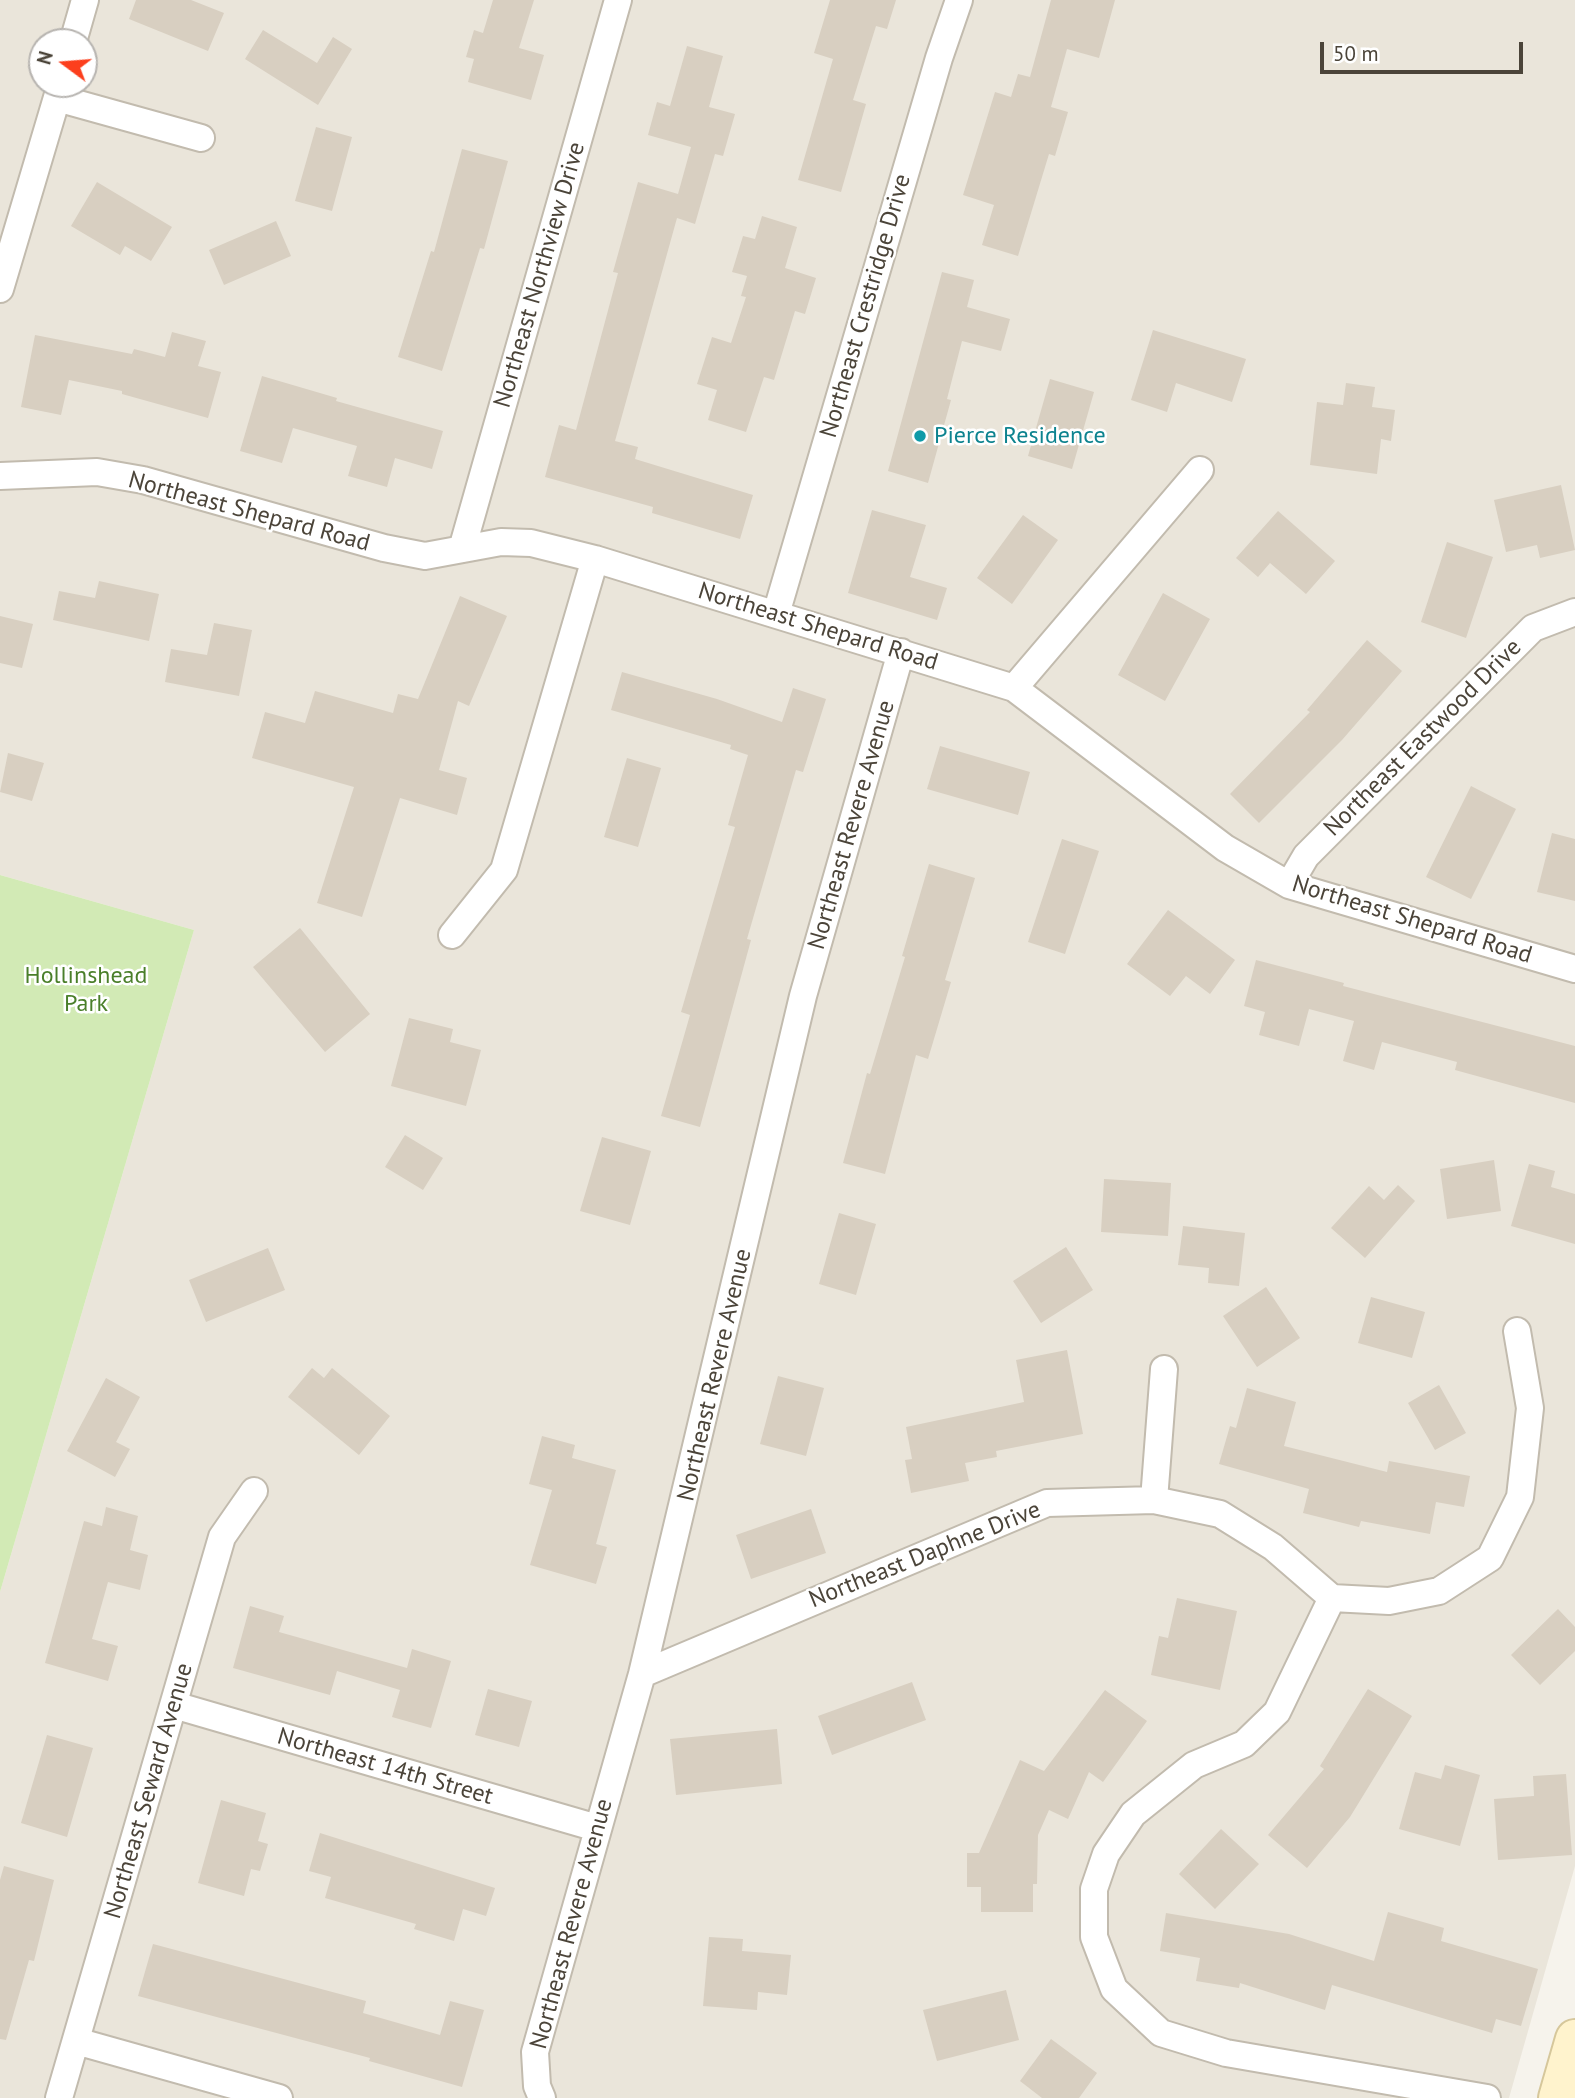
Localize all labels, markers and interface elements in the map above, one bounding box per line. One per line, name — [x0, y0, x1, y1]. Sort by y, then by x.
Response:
north arrow — [28, 28, 98, 98]
scale bar — [1323, 28, 1526, 72]
text: 50 m — [1333, 40, 1379, 67]
text: N — [31, 48, 58, 67]
street label: Northeast Northview Drive — [488, 139, 592, 411]
street label: Northeast Crestridge Drive — [815, 171, 917, 441]
place label: Pierce Residence — [934, 422, 1106, 450]
marker: Pierce Residence — [912, 428, 928, 444]
street label: Northeast Shepard Road — [125, 466, 373, 558]
street label: Northeast Shepard Road — [695, 577, 941, 677]
street label: Northeast Eastwood Drive — [1318, 633, 1528, 843]
street label: Northeast Revere Avenue — [803, 697, 901, 953]
street label: Northeast Shepard Road — [1289, 870, 1535, 970]
park label: Hollinshead Park — [25, 962, 147, 1018]
street label: Northeast Revere Avenue — [672, 1246, 758, 1504]
street label: Northeast Daphne Drive — [805, 1495, 1045, 1615]
street label: Northeast Seward Avenue — [99, 1660, 199, 1922]
street label: Northeast 14th Street — [274, 1722, 496, 1812]
street label: Northeast Revere Avenue — [525, 1796, 619, 2052]

